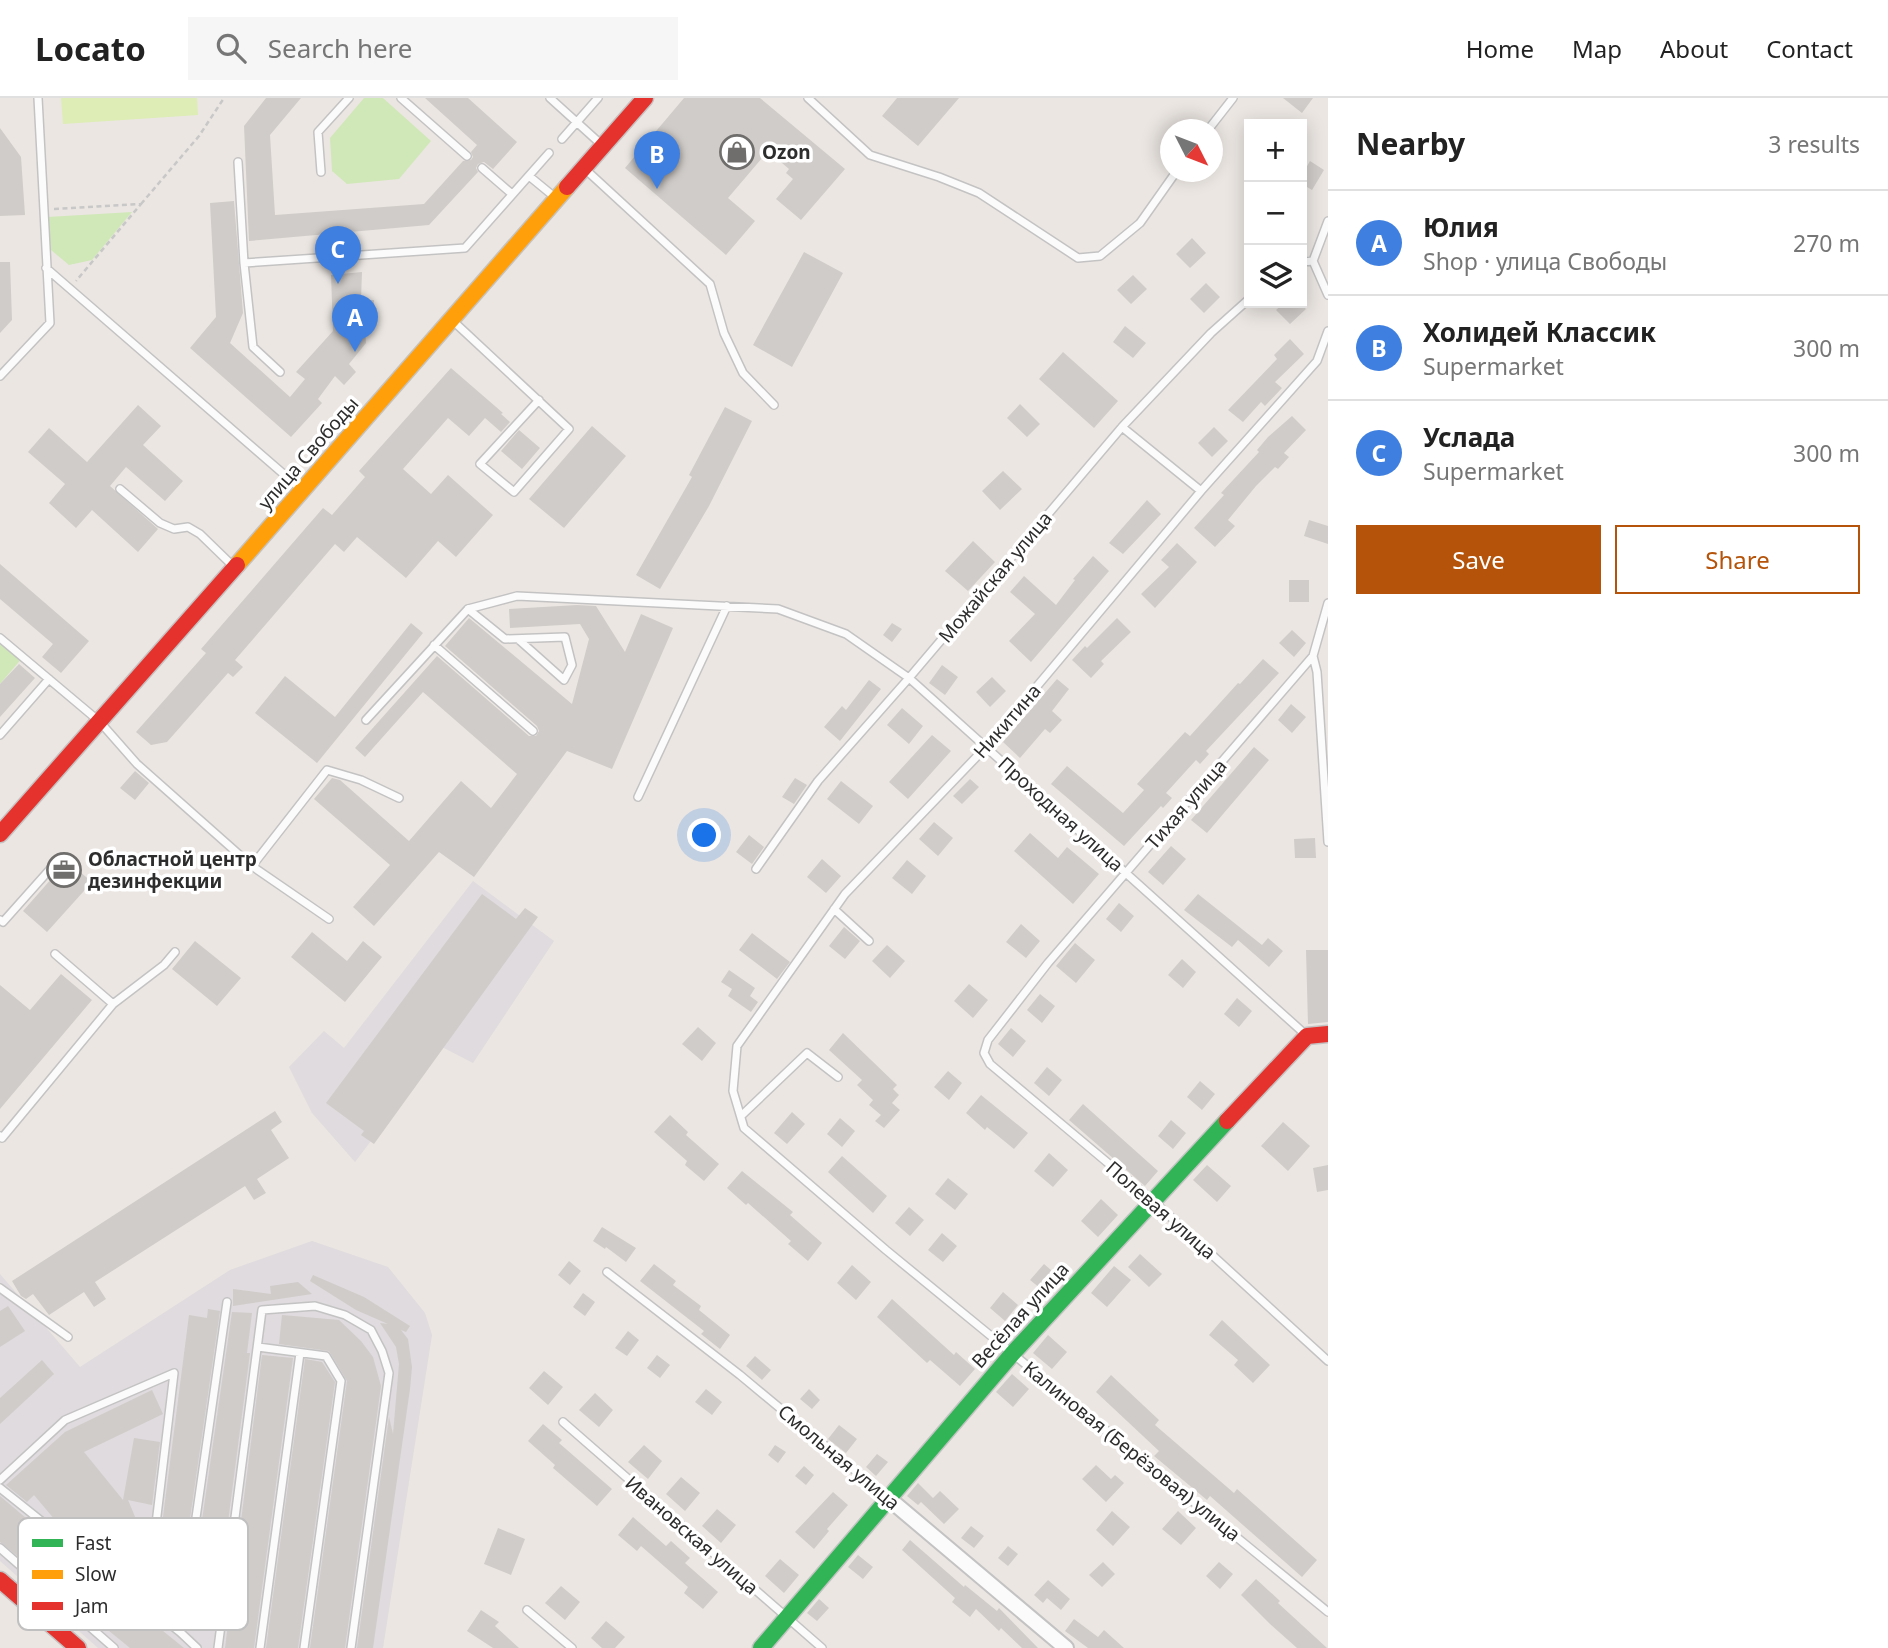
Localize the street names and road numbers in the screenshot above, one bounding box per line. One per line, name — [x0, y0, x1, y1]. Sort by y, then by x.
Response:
street label: улица Свободы — [252, 391, 364, 515]
street label: Можайская улица — [932, 506, 1058, 648]
street label: Никитина — [967, 678, 1047, 764]
street label: Проходная улица — [993, 751, 1129, 877]
street label: Тихая улица — [1140, 753, 1232, 855]
street label: Полевая улица — [1100, 1155, 1222, 1265]
street label: Весёлая улица — [966, 1257, 1074, 1373]
street label: Калиновая (Берёзовая) улица — [1018, 1355, 1246, 1547]
street label: Смольная улица — [773, 1398, 905, 1516]
street label: Ивановская улица — [620, 1470, 764, 1600]

